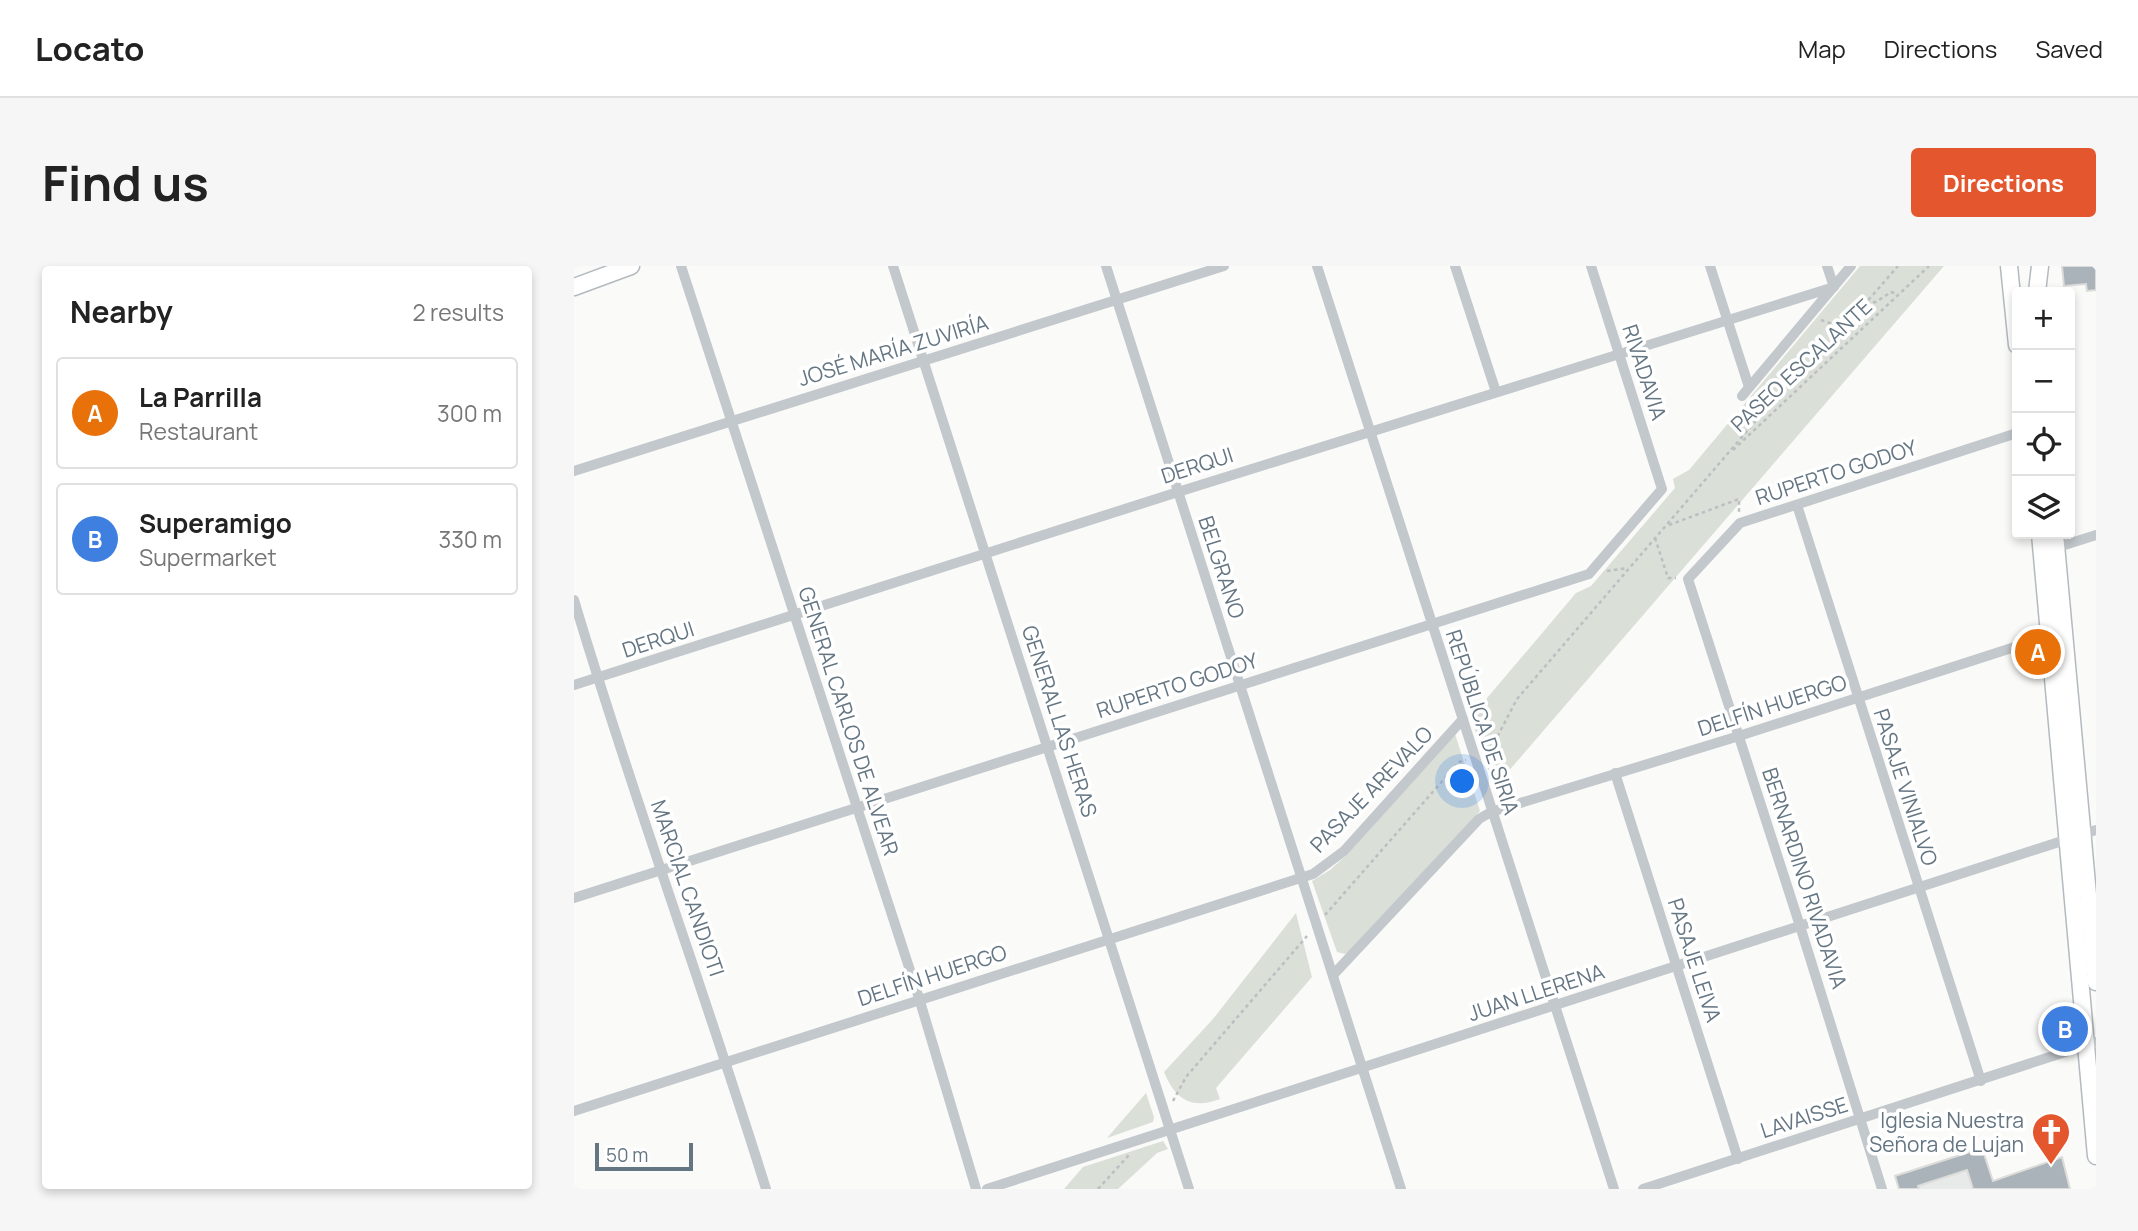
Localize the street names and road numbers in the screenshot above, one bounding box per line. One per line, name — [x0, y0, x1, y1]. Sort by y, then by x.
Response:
street label: PASEO ESCALANTE — [1724, 292, 1878, 438]
street label: JOSÉ MARÍA ZUVIRÍA — [795, 308, 991, 392]
street label: RIVADAVIA — [1616, 321, 1674, 423]
street label: RUPERTO GODOY — [1752, 433, 1921, 511]
street label: DERQUI — [1157, 440, 1237, 490]
street label: BELGRANO — [1192, 512, 1252, 622]
street label: GENERAL CARLOS DE ALVEAR — [792, 583, 906, 859]
street label: DERQUI — [618, 614, 698, 664]
street label: GENERAL LAS HERAS — [1016, 622, 1104, 820]
street label: REPÚBLICA DE SIRIA — [1440, 626, 1526, 818]
street label: RUPERTO GODOY — [1093, 646, 1262, 724]
street label: DELFÍN HUERGO — [1694, 668, 1850, 742]
street label: PASAJE VINIALVO — [1867, 705, 1945, 869]
street label: PASAJE AREVALO — [1304, 720, 1438, 858]
street label: BERNARDINO RIVADAVIA — [1756, 764, 1854, 992]
street label: MARCIAL CANDIOTI — [645, 796, 731, 980]
street label: PASAJE LEIVA — [1662, 894, 1728, 1026]
street label: DELFÍN HUERGO — [854, 938, 1010, 1012]
street label: JUAN LLERENA — [1464, 957, 1608, 1027]
street label: LAVAISSE — [1757, 1090, 1851, 1144]

